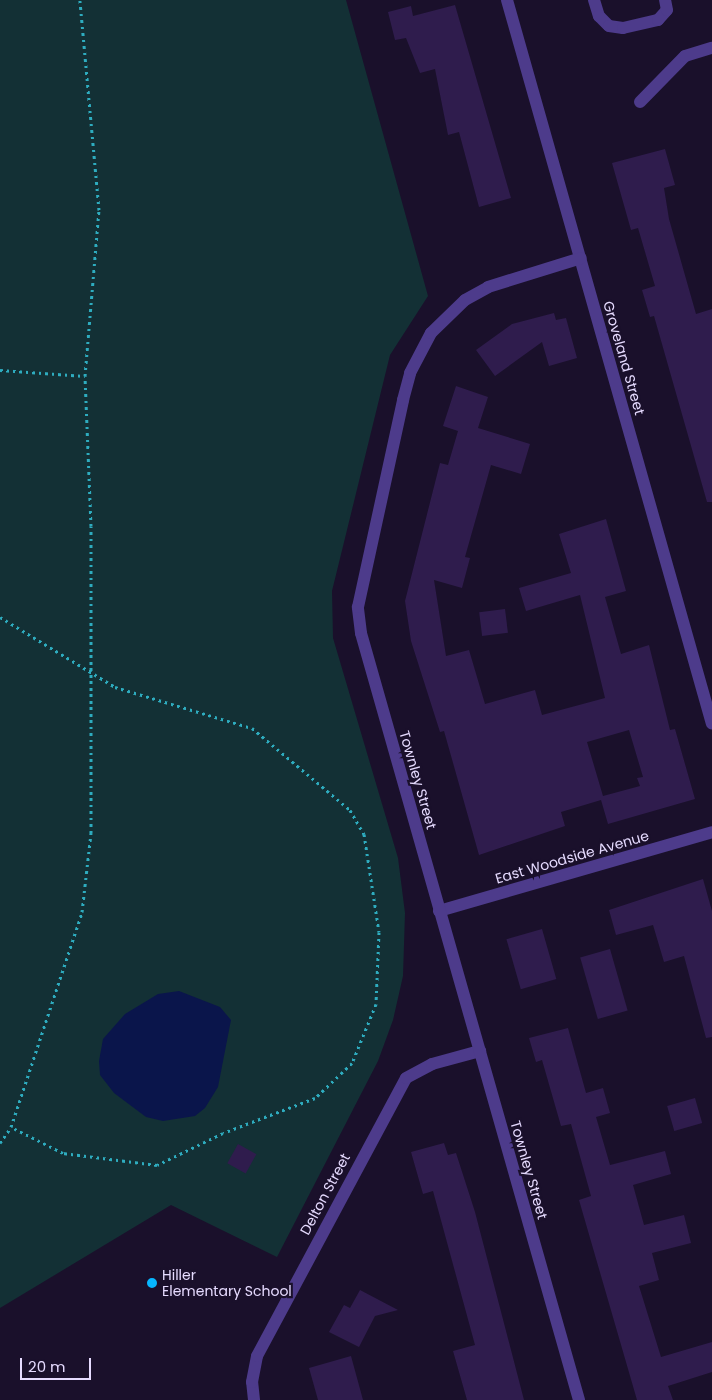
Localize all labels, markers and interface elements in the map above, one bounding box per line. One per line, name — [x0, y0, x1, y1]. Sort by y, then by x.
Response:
street label: Groveland Street — [600, 299, 648, 417]
street label: Townley Street — [396, 729, 440, 831]
street label: East Woodside Avenue — [493, 827, 651, 887]
street label: Townley Street — [507, 1119, 551, 1221]
street label: Delton Street — [297, 1150, 353, 1238]
place label: Hiller Elementary School — [162, 1267, 292, 1300]
marker: Hiller Elementary School — [146, 1277, 158, 1289]
scale bar — [22, 1348, 94, 1380]
text: 20 m — [28, 1356, 66, 1377]

